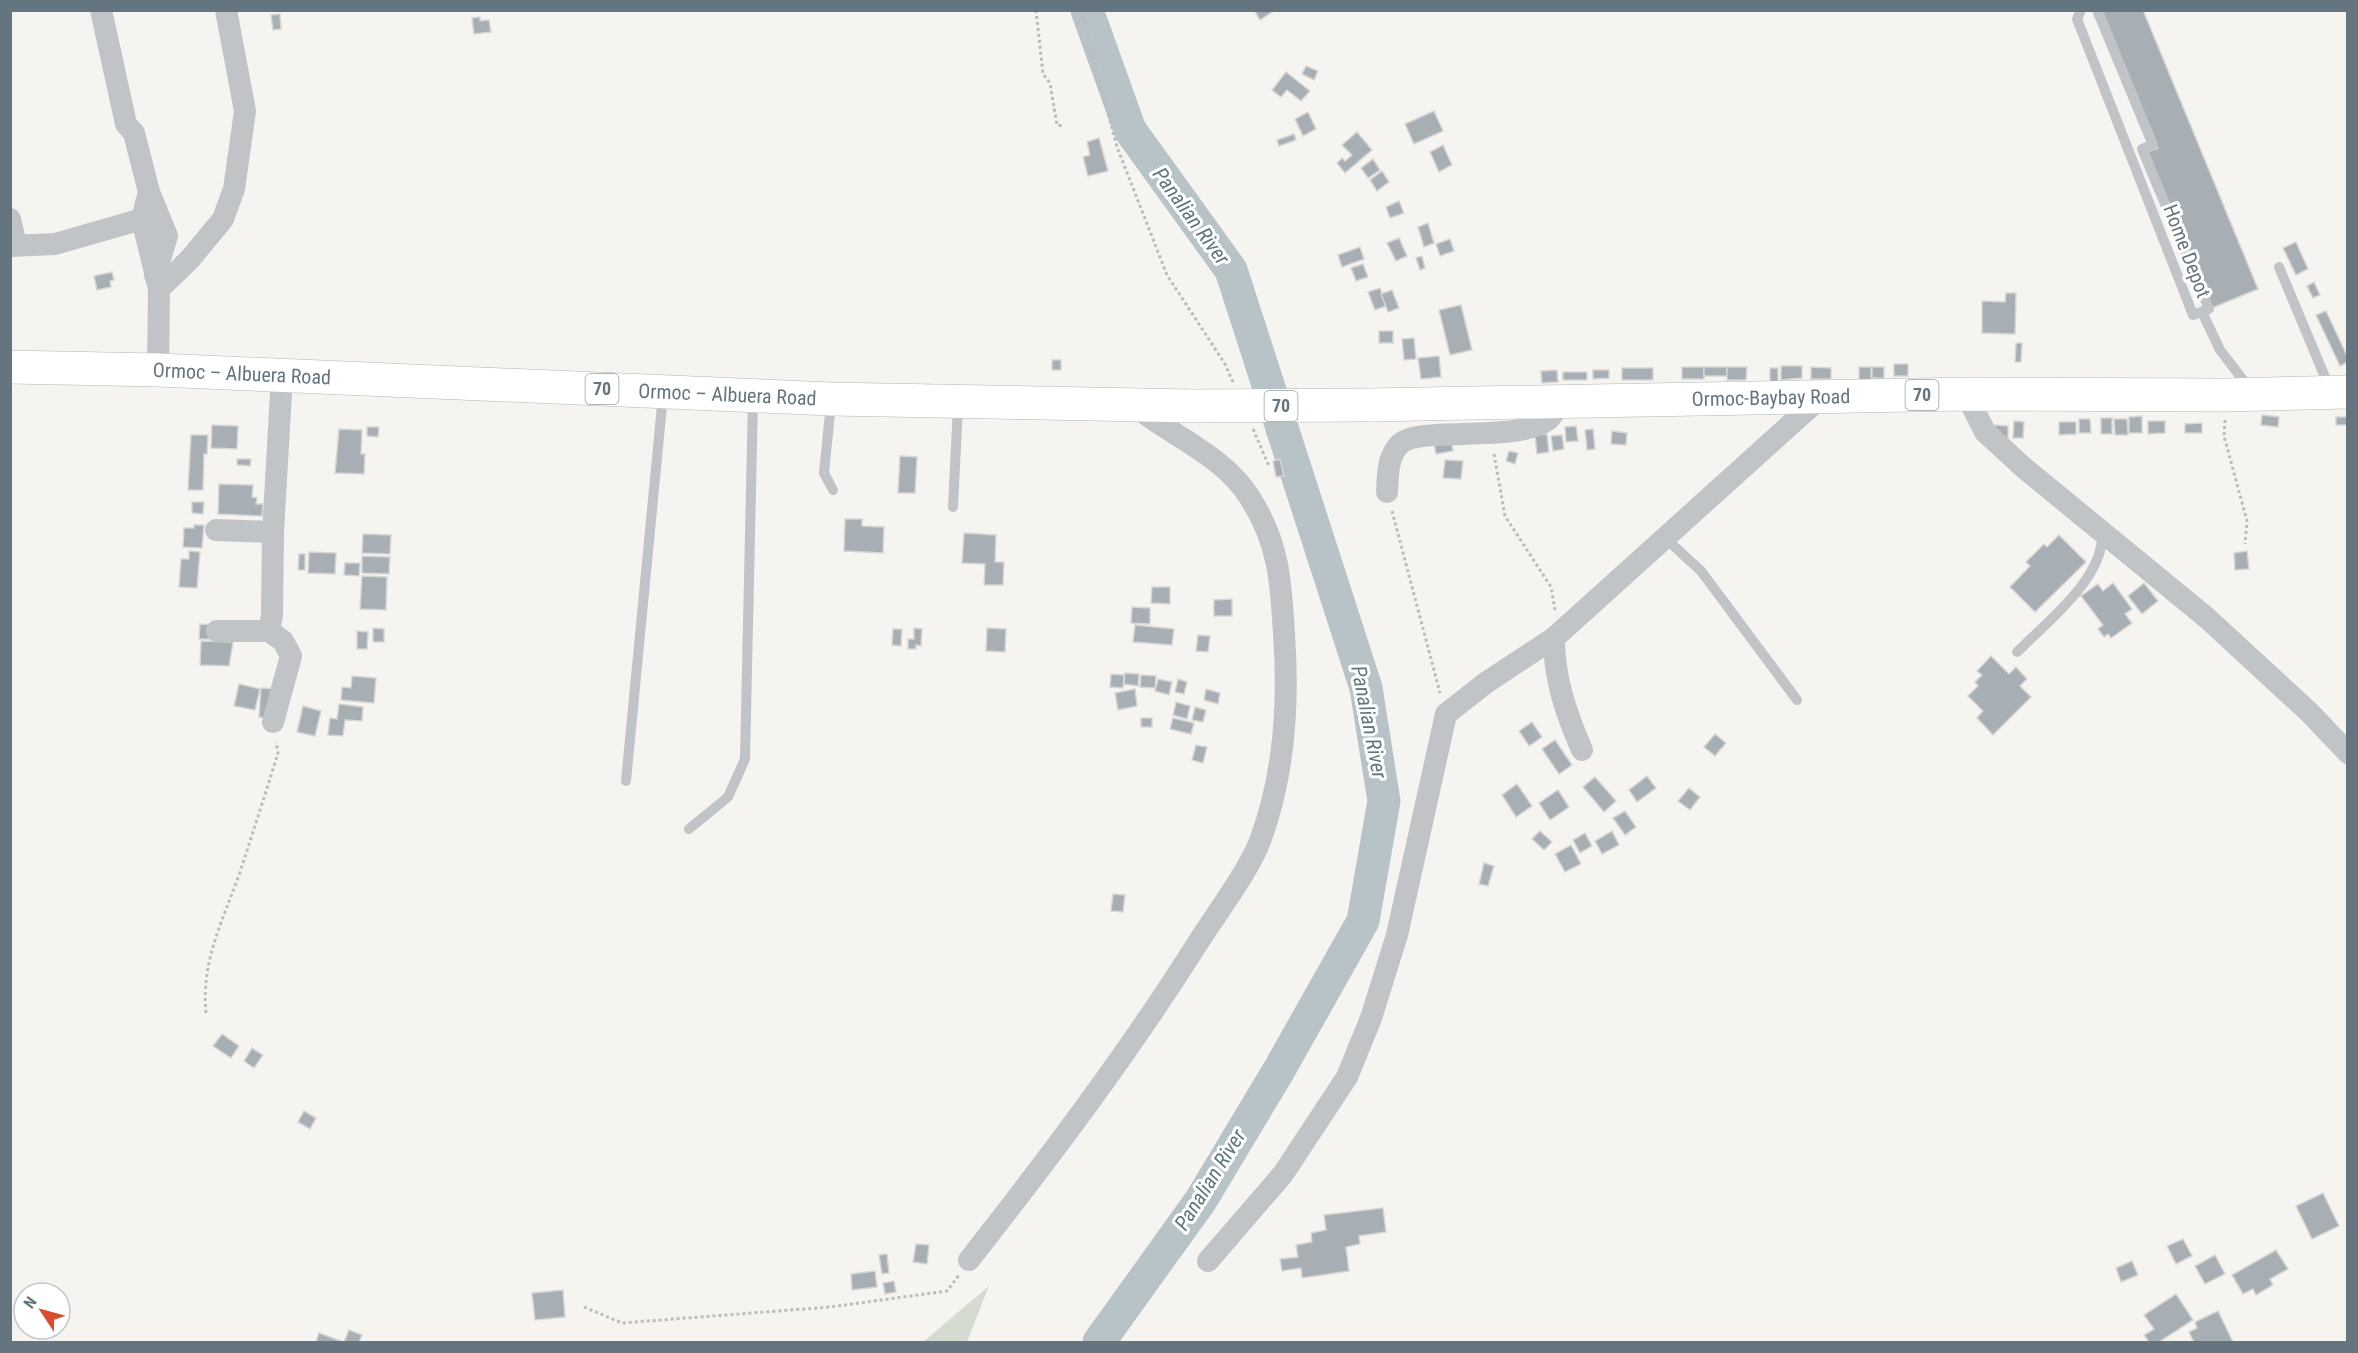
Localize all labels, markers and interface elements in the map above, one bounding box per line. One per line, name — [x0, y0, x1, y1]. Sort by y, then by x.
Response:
water label: Panalian River — [1148, 163, 1235, 270]
street label: Home Depot — [2158, 201, 2216, 301]
street label: Ormoc – Albuera Road — [152, 358, 331, 389]
road number: 70 — [586, 374, 618, 404]
street label: Ormoc – Albuera Road — [638, 379, 817, 410]
road number: 70 — [1906, 380, 1938, 410]
street label: Ormoc-Baybay Road — [1691, 384, 1850, 411]
road number: 70 — [1264, 391, 1298, 421]
water label: Panalian River — [1346, 664, 1392, 781]
water label: Panalian River — [1170, 1125, 1251, 1235]
north arrow — [12, 1281, 72, 1341]
text: N — [20, 1293, 41, 1312]

